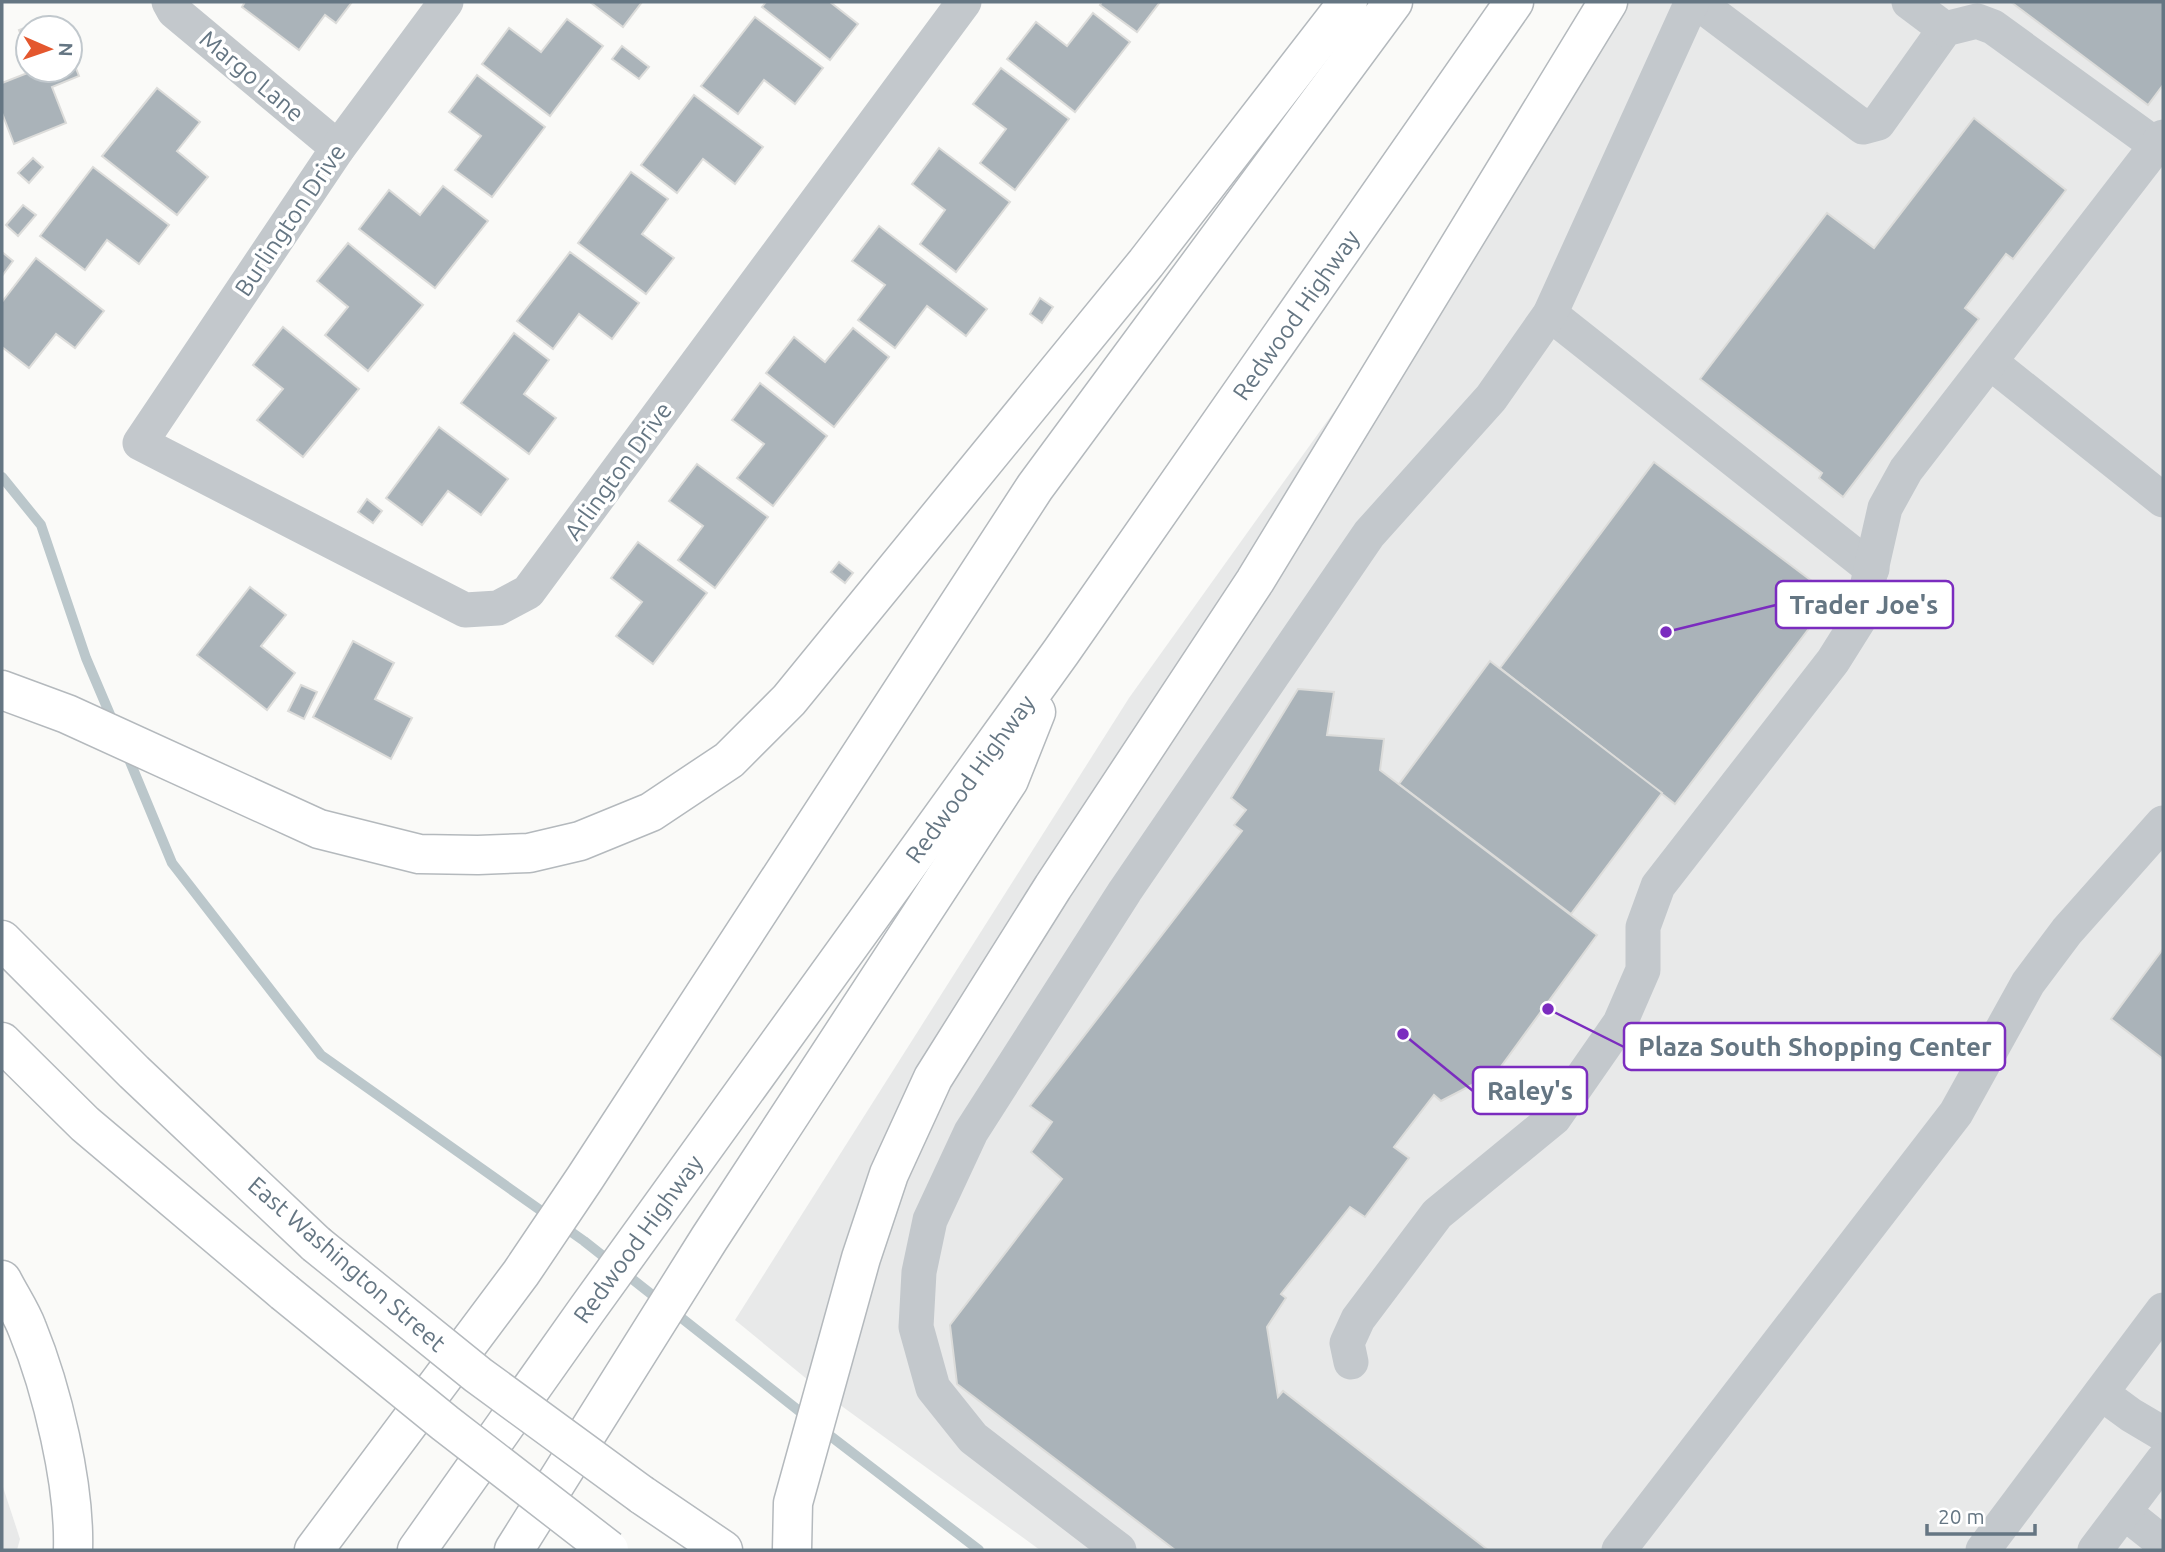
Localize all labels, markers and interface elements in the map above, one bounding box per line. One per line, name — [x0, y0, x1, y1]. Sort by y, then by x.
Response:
north arrow — [14, 14, 84, 84]
street label: Margo Lane — [195, 25, 309, 127]
text: N — [55, 42, 77, 57]
street label: Burlington Drive — [229, 139, 351, 301]
street label: Redwood Highway — [1227, 225, 1365, 405]
street label: Arlington Drive — [559, 397, 677, 545]
callout: Trader Joe's — [1776, 581, 1953, 628]
text: Trader Joe's — [1790, 590, 1938, 619]
street label: Redwood Highway — [900, 689, 1040, 868]
callout: Plaza South Shopping Center — [1624, 1023, 2005, 1070]
text: Plaza South Shopping Center — [1638, 1032, 1992, 1061]
callout: Raley's — [1473, 1067, 1587, 1114]
text: Raley's — [1487, 1076, 1573, 1105]
street label: Redwood Highway — [568, 1149, 708, 1328]
street label: East Washington Street — [243, 1171, 451, 1357]
scale bar — [1927, 1492, 2036, 1536]
text: 20 m — [1938, 1504, 1985, 1528]

